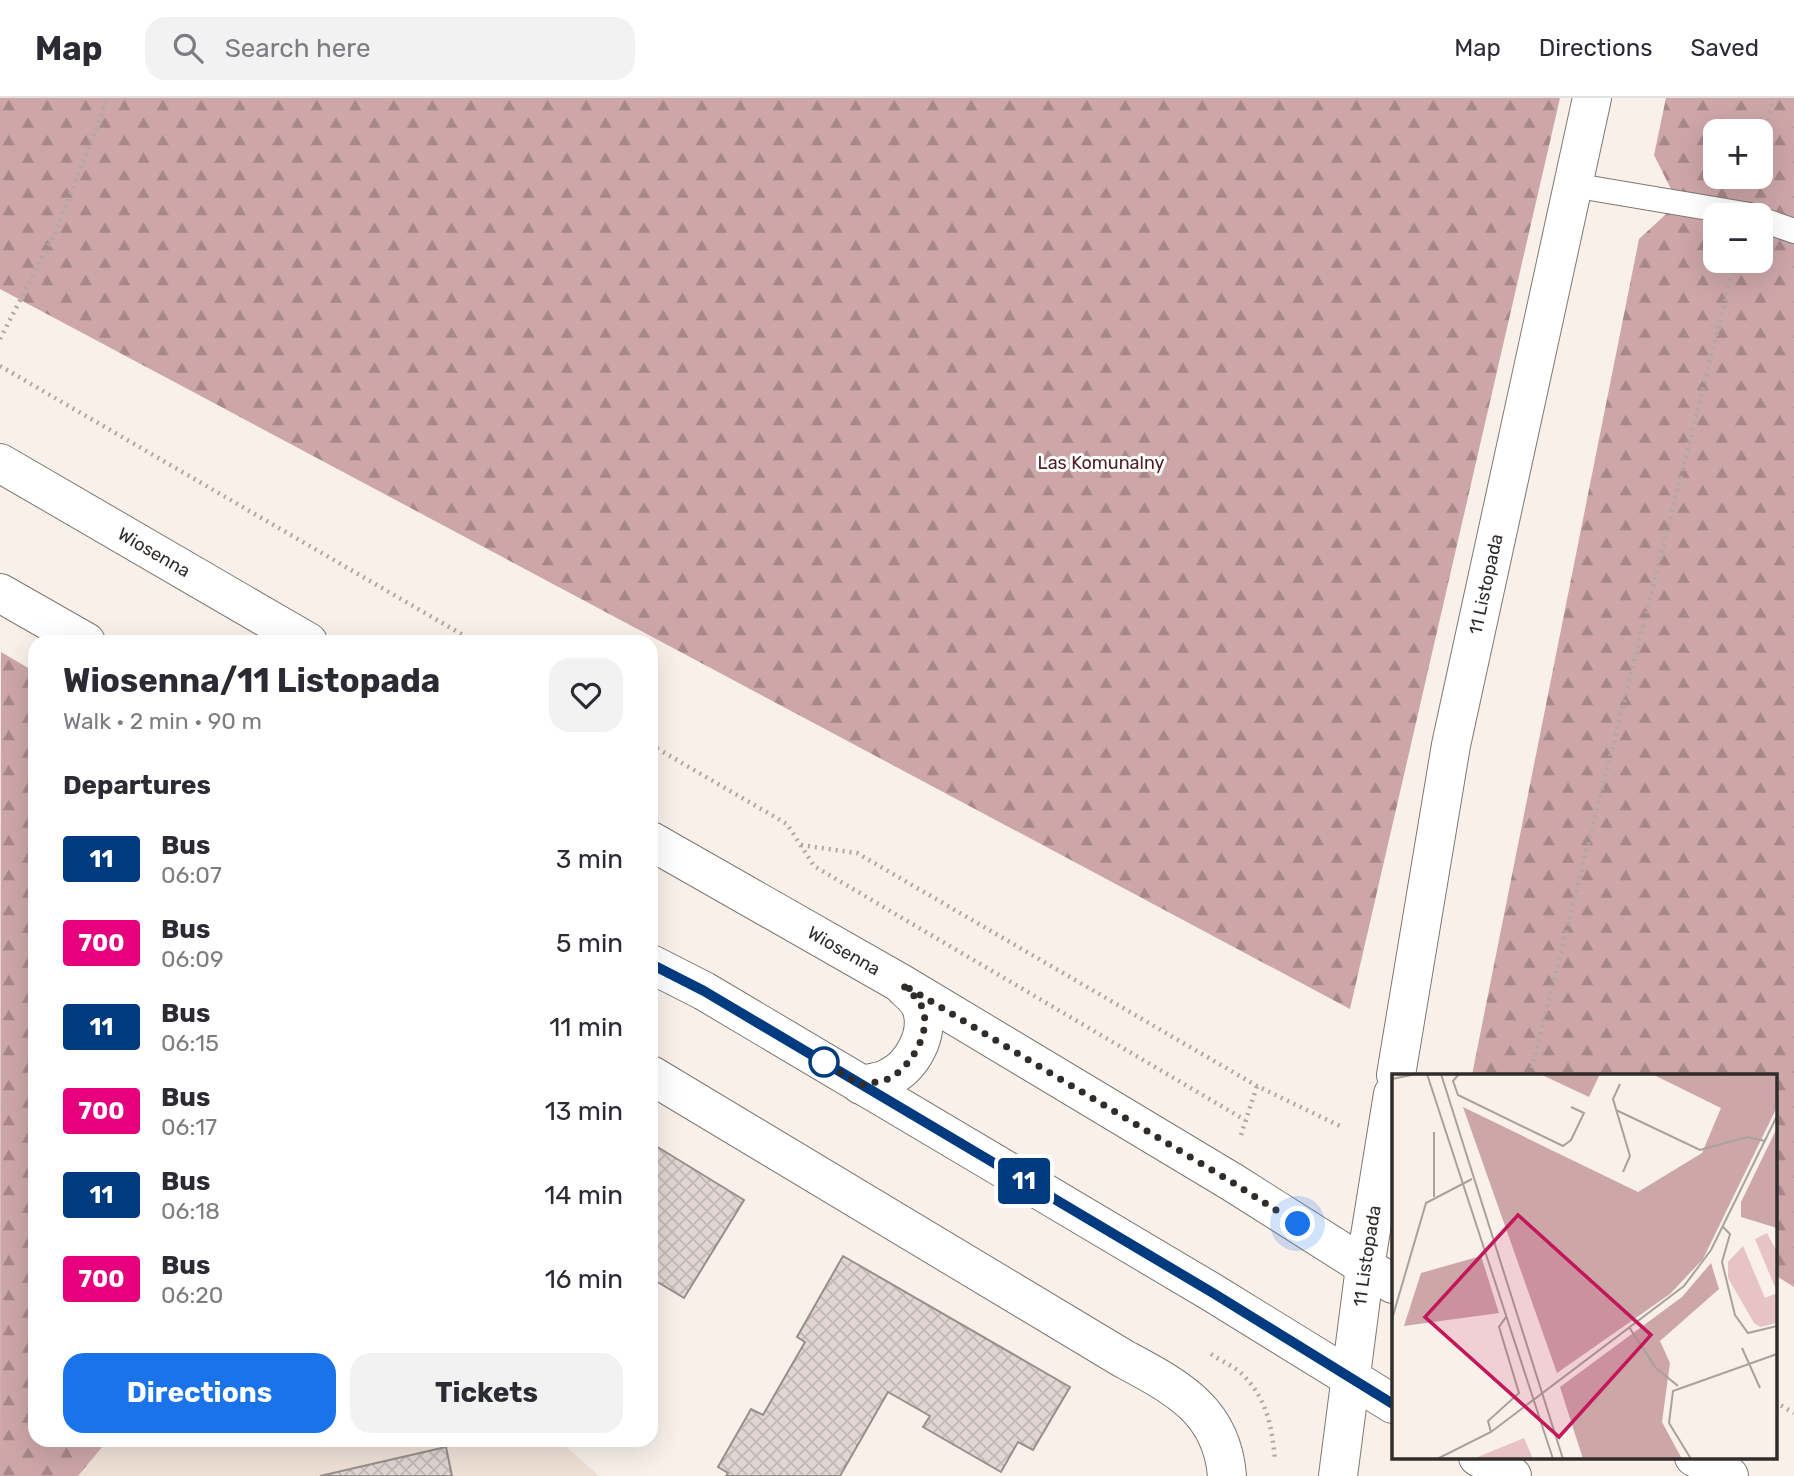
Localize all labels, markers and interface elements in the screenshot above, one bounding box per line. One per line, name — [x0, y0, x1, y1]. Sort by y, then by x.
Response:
search box — [145, 17, 635, 80]
text: Map — [35, 29, 103, 68]
icon: search — [169, 29, 207, 67]
text: Search here — [225, 33, 370, 64]
text: Map — [1454, 34, 1501, 62]
text: Directions — [1539, 34, 1652, 62]
text: Saved — [1690, 34, 1759, 62]
map controls — [1703, 119, 1773, 273]
button: + — [1703, 119, 1773, 189]
button: − — [1703, 203, 1773, 273]
park label: Las Komunalny — [1038, 452, 1165, 474]
street label: Wiosenna — [114, 523, 194, 582]
street label: 11 Listopada — [1464, 532, 1508, 637]
button: heart — [549, 658, 623, 732]
text: Wiosenna/11 Listopada — [63, 661, 440, 700]
text: Walk · 2 min · 90 m — [63, 707, 262, 735]
text: Departures — [63, 770, 211, 801]
text: Bus — [161, 830, 210, 861]
text: 3 min — [556, 844, 623, 875]
text: 11 — [90, 845, 113, 873]
text: 06:07 — [161, 861, 222, 889]
text: Bus — [161, 914, 210, 945]
street label: Wiosenna — [804, 921, 884, 980]
text: 5 min — [556, 928, 623, 959]
text: 700 — [78, 929, 125, 957]
text: 06:09 — [161, 945, 224, 973]
text: Bus — [161, 998, 210, 1029]
text: 11 min — [549, 1012, 623, 1043]
text: 11 — [90, 1013, 113, 1041]
text: 06:15 — [161, 1029, 219, 1057]
unlabelled marker — [809, 1047, 839, 1077]
inset map — [1392, 1074, 1776, 1458]
text: Bus — [161, 1082, 210, 1113]
text: 13 min — [545, 1096, 623, 1127]
text: 700 — [78, 1097, 125, 1125]
text: 06:17 — [161, 1113, 217, 1141]
line badge: 11 — [992, 1158, 1056, 1204]
text: Bus — [161, 1166, 210, 1197]
text: 11 — [1012, 1167, 1036, 1195]
text: 14 min — [544, 1180, 623, 1211]
text: 11 — [90, 1181, 113, 1209]
text: 06:18 — [161, 1197, 220, 1225]
street label: 11 Listopada — [1349, 1204, 1386, 1308]
your location — [1280, 1206, 1315, 1241]
text: Bus — [161, 1250, 210, 1281]
text: 16 min — [545, 1264, 623, 1295]
text: 700 — [78, 1265, 125, 1293]
text: 06:20 — [161, 1281, 223, 1309]
button: Directions — [63, 1353, 336, 1433]
button: Tickets — [350, 1353, 623, 1433]

